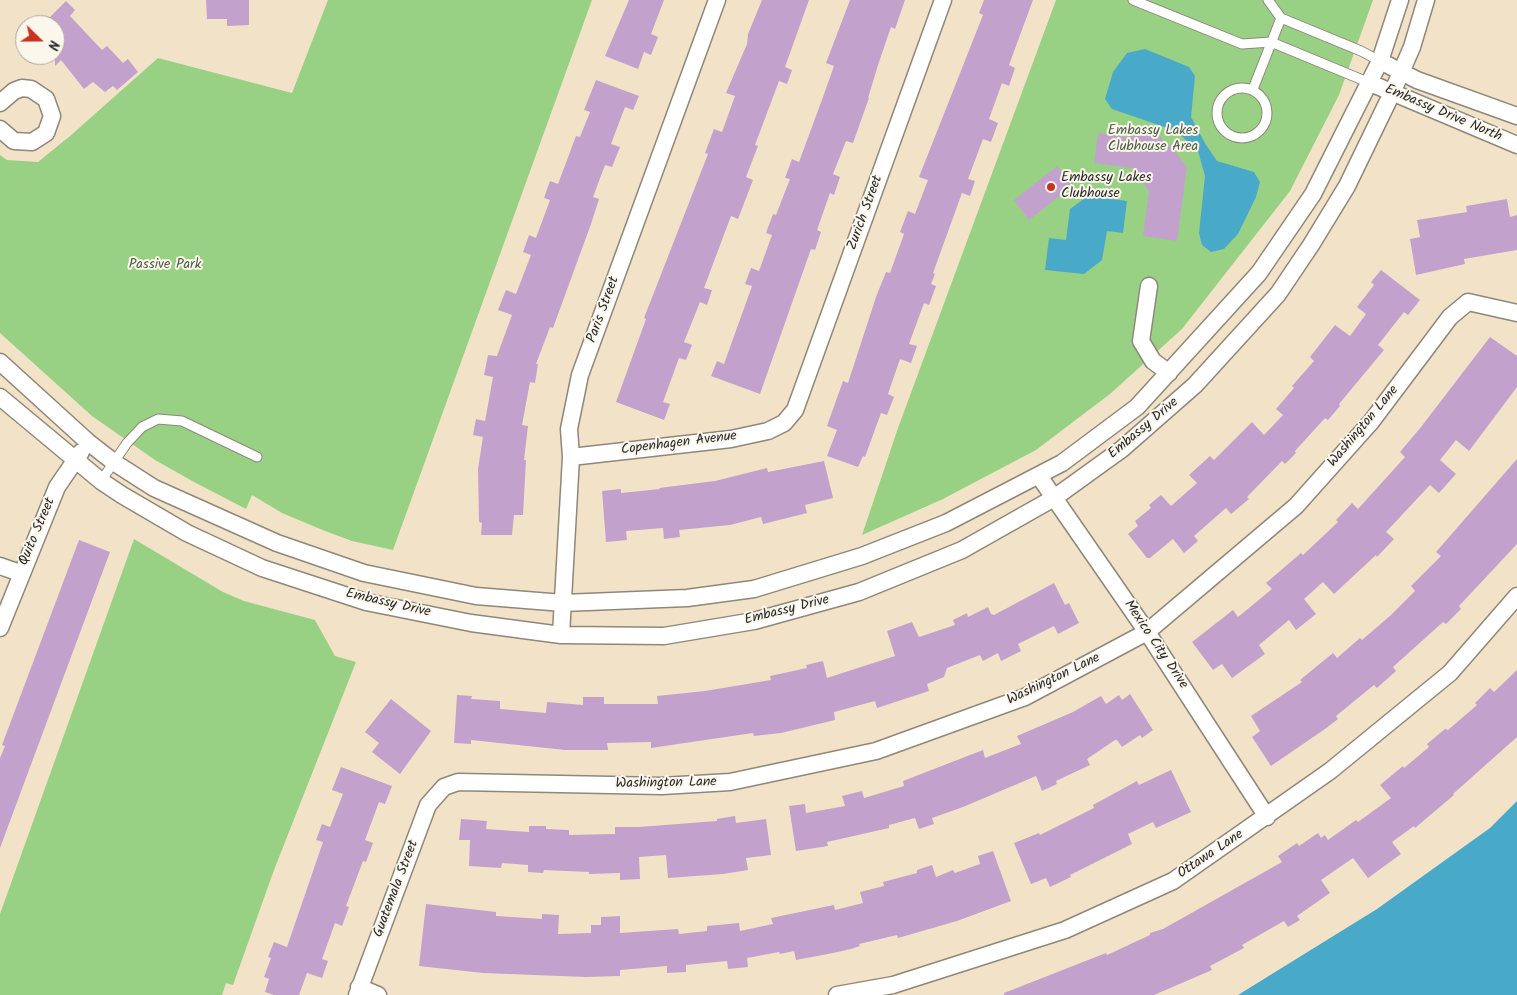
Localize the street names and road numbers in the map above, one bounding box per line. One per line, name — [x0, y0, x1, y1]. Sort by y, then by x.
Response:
street label: Embassy Drive North — [1382, 82, 1504, 146]
street label: Zurich Street — [845, 173, 887, 253]
street label: Paris Street — [584, 275, 624, 345]
street label: Washington Lane — [1325, 383, 1403, 471]
street label: Embassy Drive — [1105, 395, 1183, 463]
street label: Copenhagen Avenue — [620, 429, 738, 459]
street label: Quito Street — [16, 496, 60, 568]
street label: Embassy Drive — [344, 586, 432, 622]
street label: Embassy Drive — [743, 592, 831, 630]
street label: Mexico City Drive — [1119, 597, 1191, 693]
street label: Washington Lane — [1005, 650, 1103, 710]
street label: Washington Lane — [615, 775, 717, 793]
street label: Ottawa Lane — [1175, 827, 1247, 883]
street label: Guatemala Street — [371, 838, 423, 940]

